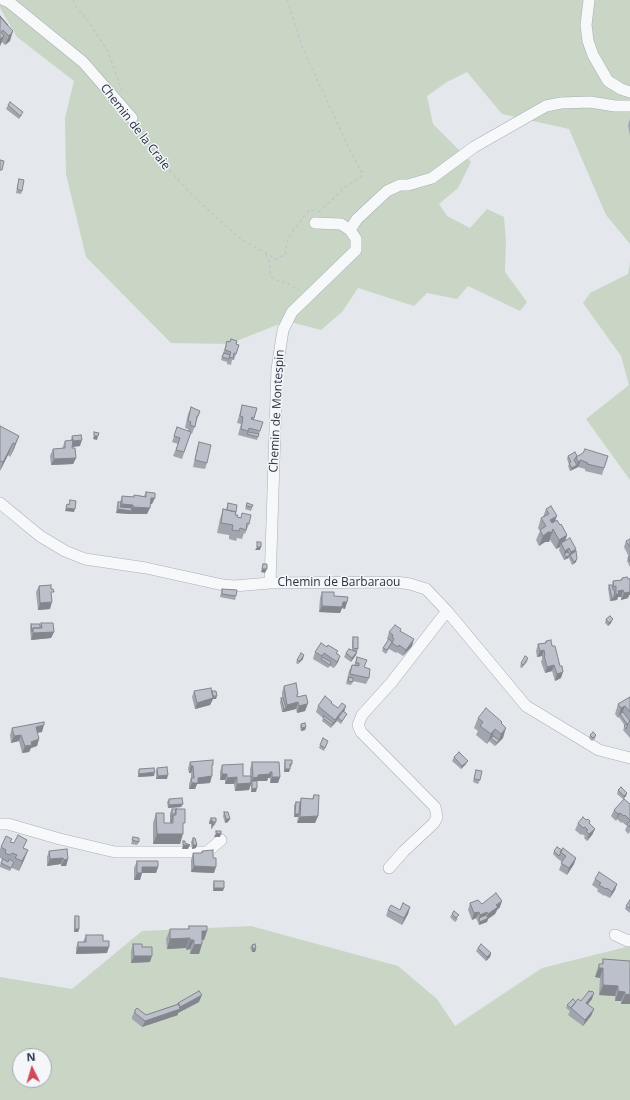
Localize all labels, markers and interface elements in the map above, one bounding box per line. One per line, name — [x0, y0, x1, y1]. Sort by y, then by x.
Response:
street label: Chemin de la Craie — [97, 81, 173, 173]
street label: Chemin de Montespin — [267, 349, 287, 473]
street label: Chemin de Barbaraou — [278, 576, 400, 590]
north arrow — [12, 1048, 52, 1088]
text: N — [26, 1049, 36, 1064]

